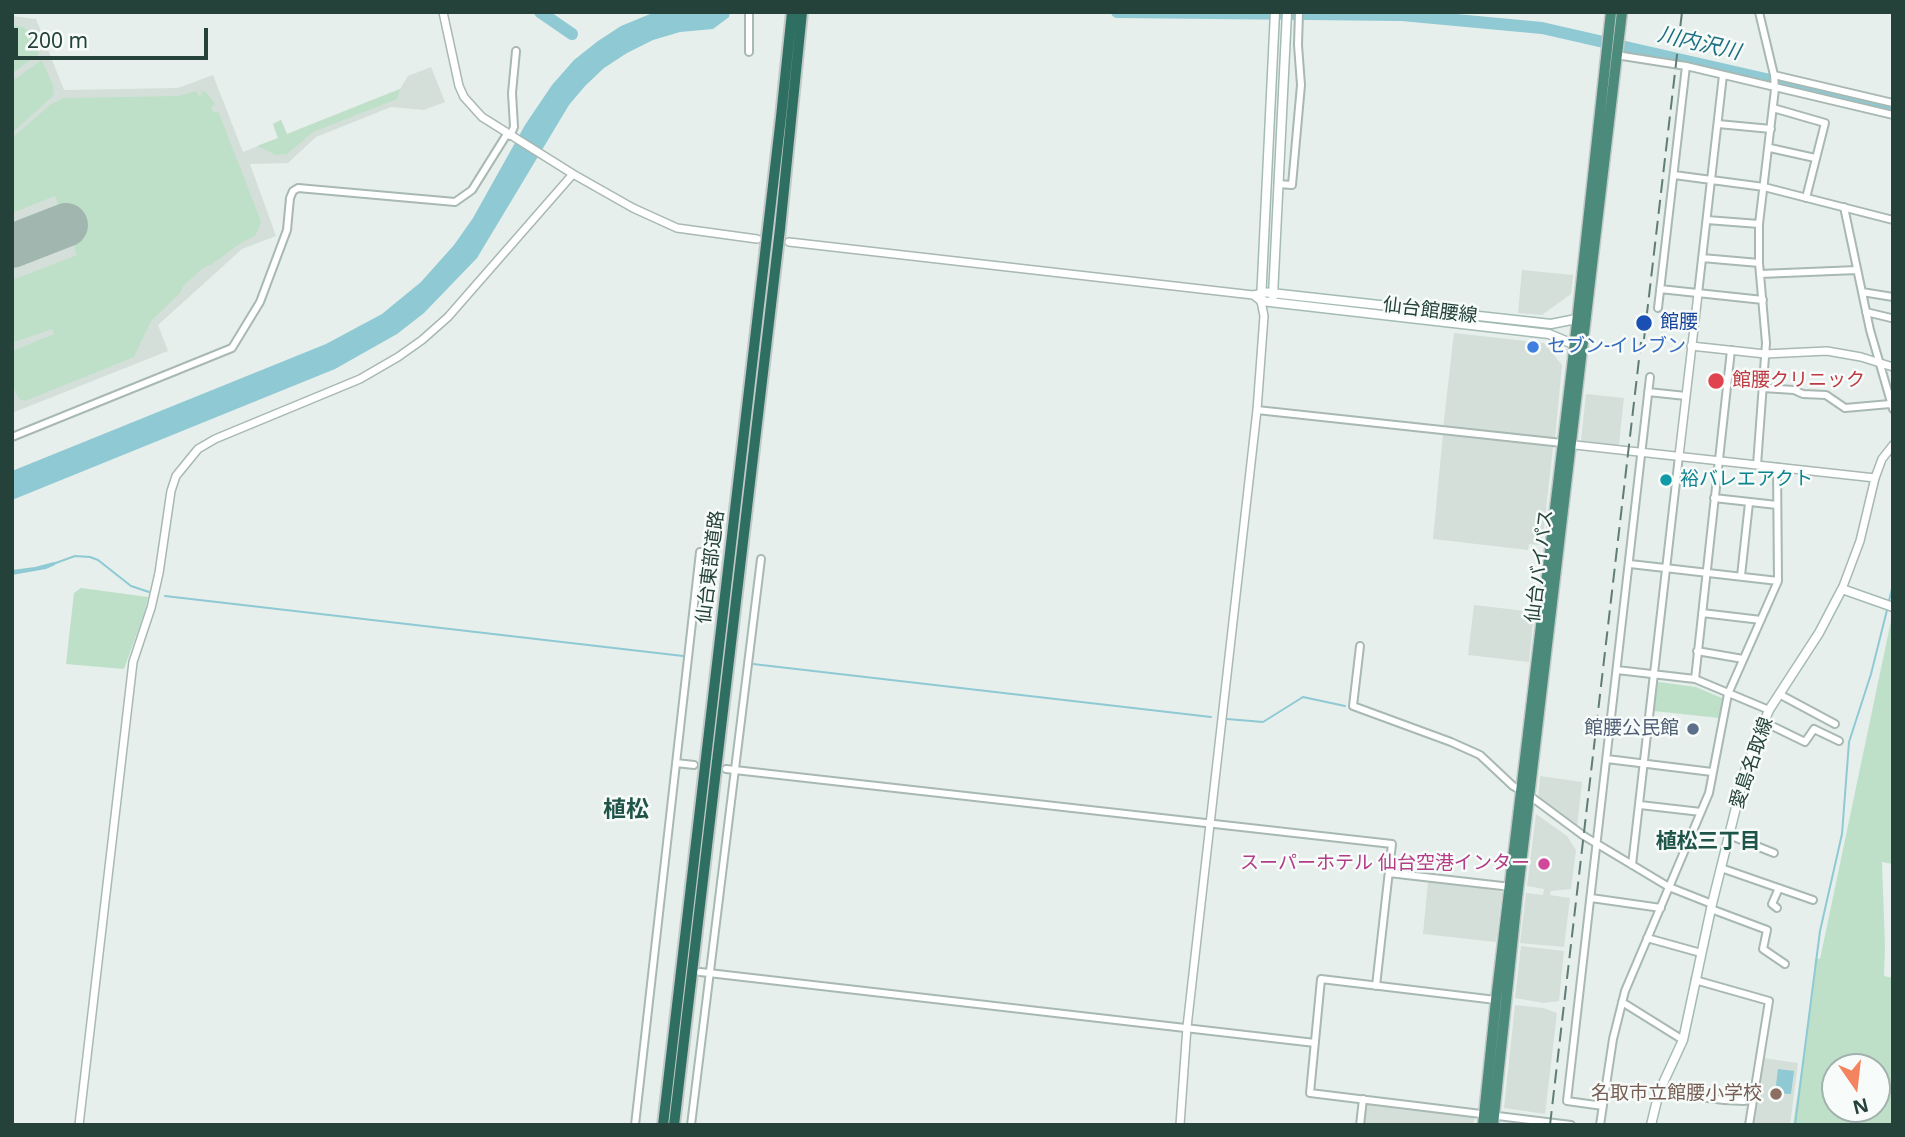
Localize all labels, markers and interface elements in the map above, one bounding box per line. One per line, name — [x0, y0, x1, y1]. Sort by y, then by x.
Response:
scale bar — [18, 14, 212, 58]
water label: 川内沢川 — [1655, 22, 1743, 66]
text: 200 m — [27, 26, 88, 54]
street label: 仙台館腰線 — [1381, 294, 1479, 328]
place label: 館腰 — [1660, 312, 1698, 334]
marker: 館腰 — [1634, 313, 1654, 333]
place label: セブン-イレブン — [1547, 336, 1686, 358]
marker: セブン-イレブン — [1525, 339, 1541, 355]
place label: 館腰クリニック — [1732, 370, 1865, 392]
marker: 館腰クリニック — [1706, 371, 1726, 391]
place label: 裕バレエアクト — [1680, 469, 1813, 491]
marker: 裕バレエアクト — [1658, 472, 1674, 488]
street label: 仙台バイパス — [1522, 508, 1558, 624]
street label: 仙台東部道路 — [693, 509, 729, 625]
street label: 愛島名取線 — [1726, 714, 1778, 812]
place label: 館腰公民館 — [1584, 718, 1679, 740]
marker: 館腰公民館 — [1685, 721, 1701, 737]
district label: 植松 — [603, 796, 649, 824]
district label: 植松三丁目 — [1656, 829, 1760, 855]
place label: スーパーホテル 仙台空港インター — [1240, 853, 1530, 875]
marker: スーパーホテル 仙台空港インター — [1536, 856, 1552, 872]
north arrow — [1821, 1053, 1891, 1123]
place label: 名取市立館腰小学校 — [1591, 1083, 1762, 1105]
marker: 名取市立館腰小学校 — [1768, 1086, 1784, 1102]
text: N — [1850, 1092, 1871, 1121]

